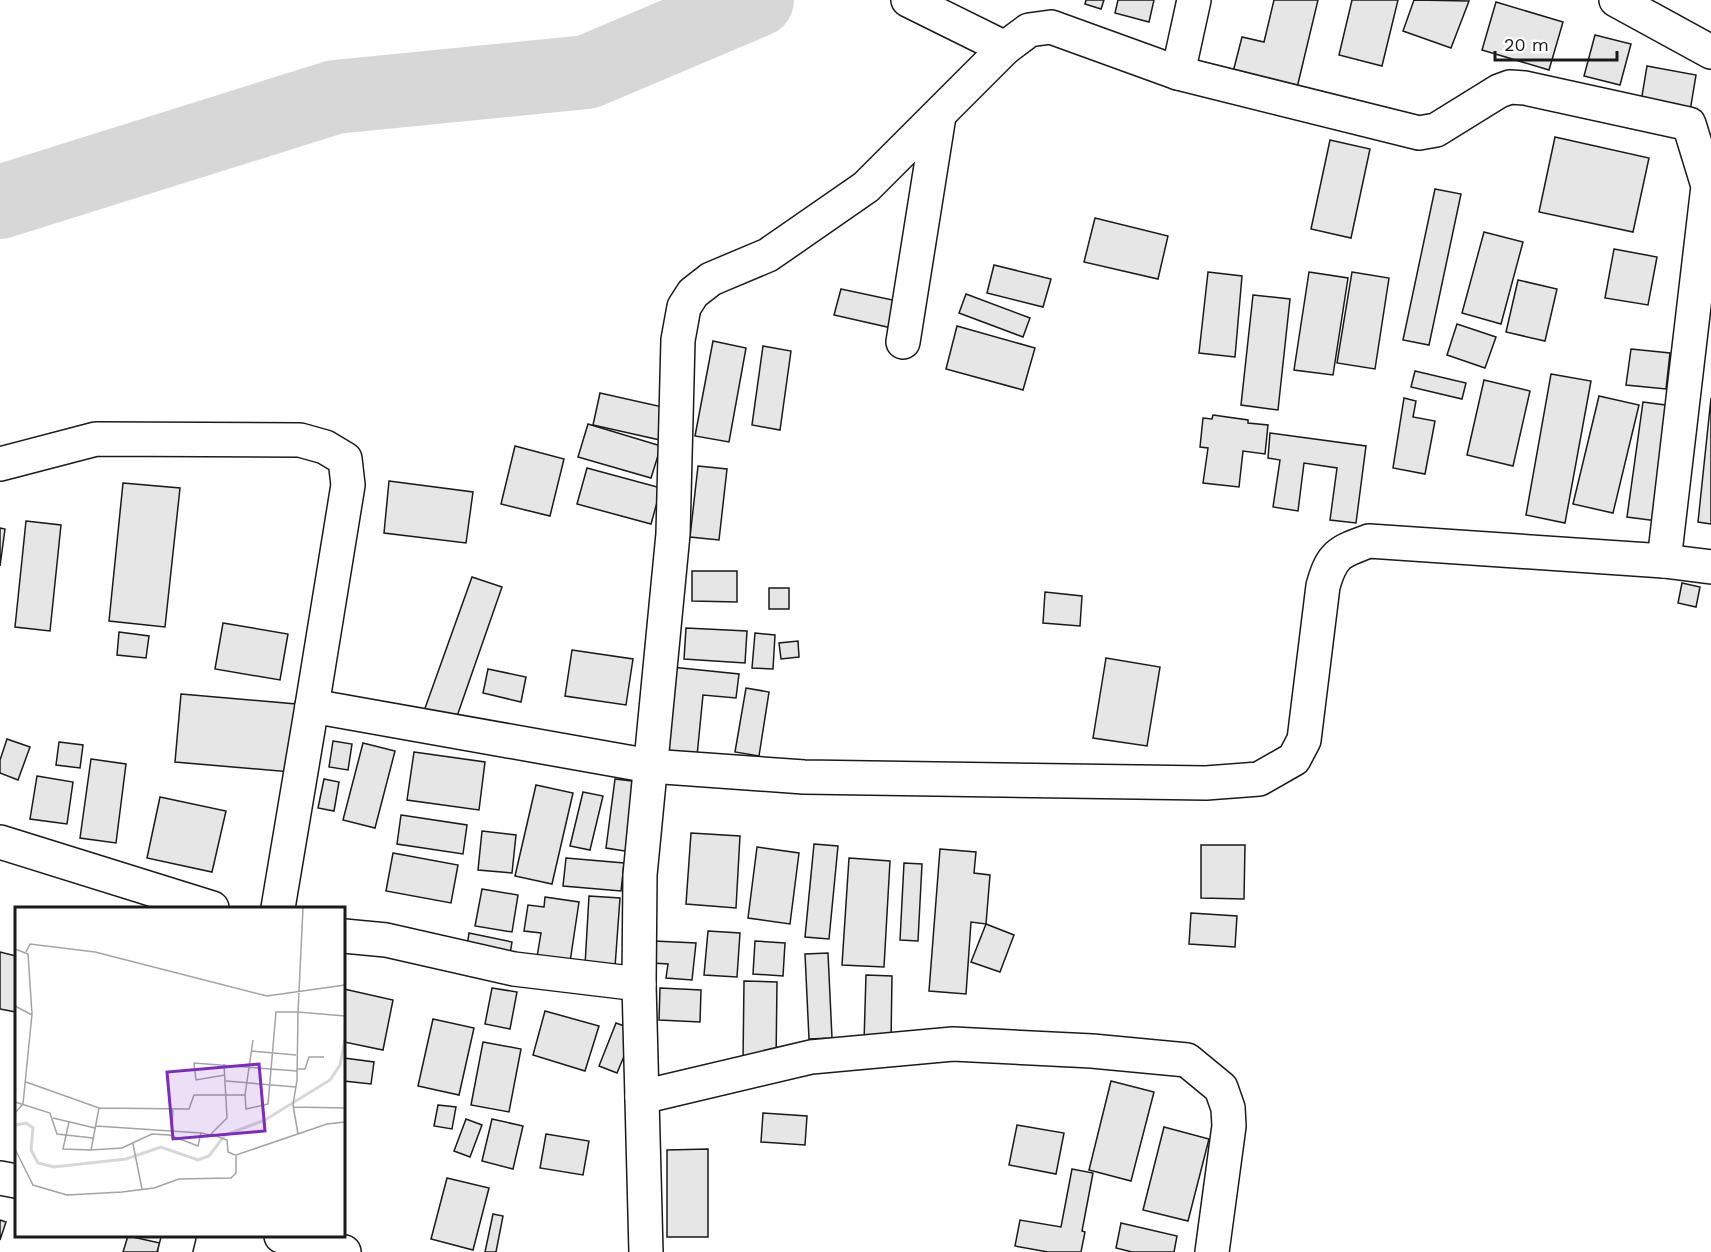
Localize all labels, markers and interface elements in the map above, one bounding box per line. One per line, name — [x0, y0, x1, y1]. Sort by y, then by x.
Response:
scale bar — [1495, 24, 1616, 62]
text: 20 m — [1504, 34, 1549, 55]
inset map — [15, 907, 345, 1237]

